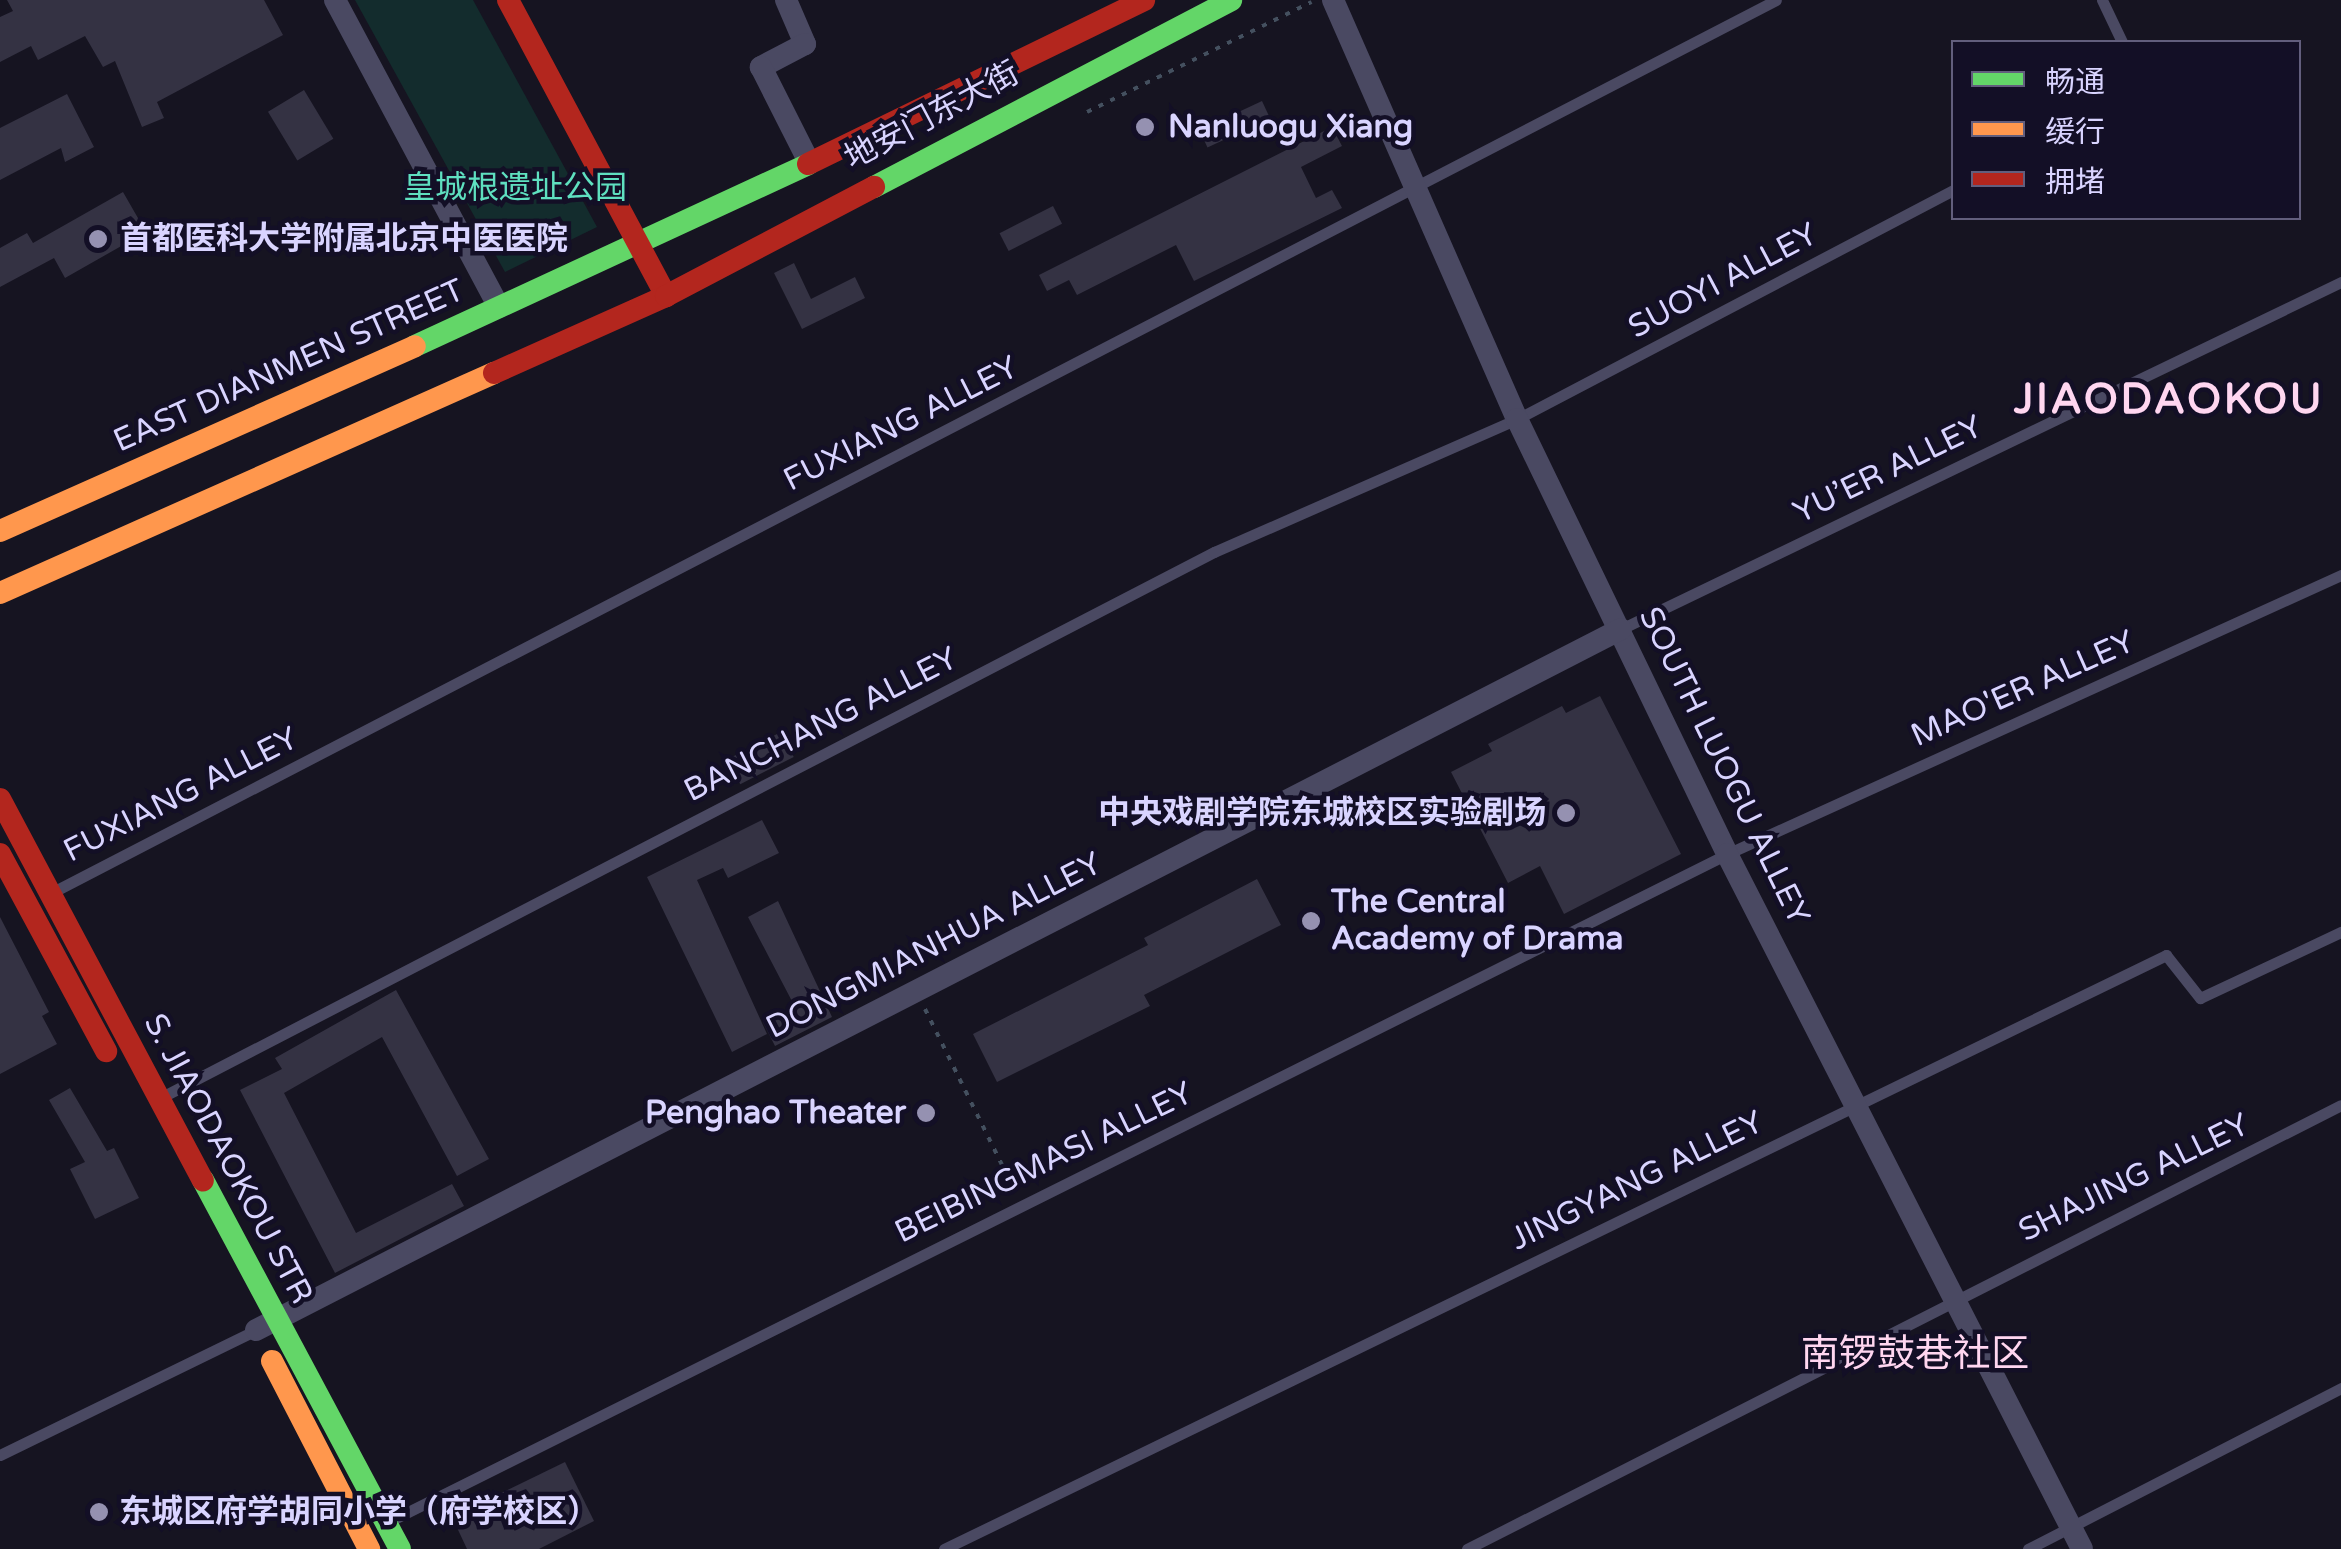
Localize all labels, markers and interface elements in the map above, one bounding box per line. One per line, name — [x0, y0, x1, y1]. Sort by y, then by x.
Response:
legend — [1951, 40, 2301, 220]
street label: 地安门东大街 — [838, 54, 1026, 178]
text: 畅通 — [2045, 64, 2105, 101]
place label: Nanluogu Xiang — [1168, 108, 1413, 146]
marker: Nanluogu Xiang — [1132, 114, 1158, 140]
text: 缓行 — [2045, 114, 2105, 151]
text: 拥堵 — [2045, 164, 2105, 201]
park label: 皇城根遗址公园 — [403, 169, 627, 207]
street label: SUOYI ALLEY — [1622, 215, 1824, 347]
place label: 首都医科大学附属北京中医医院 — [120, 220, 568, 258]
marker: 首都医科大学附属北京中医医院 — [85, 226, 111, 252]
street label: EAST DIANMEN STREET — [108, 271, 470, 461]
street label: FUXIANG ALLEY — [777, 348, 1025, 500]
district label: JIAODAOKOU — [2014, 375, 2324, 425]
street label: YU’ER ALLEY — [1787, 408, 1989, 532]
street label: SOUTH LUOGU ALLEY — [1630, 601, 1818, 931]
street label: MAO'ER ALLEY — [1905, 623, 2141, 755]
street label: BANCHANG ALLEY — [678, 639, 964, 811]
street label: FUXIANG ALLEY — [57, 719, 305, 871]
place label: 中央戏剧学院东城校区实验剧场 — [1098, 794, 1546, 832]
marker: 中央戏剧学院东城校区实验剧场 — [1555, 802, 1577, 824]
street label: DONGMIANHUA ALLEY — [760, 845, 1108, 1047]
place label: The Central Academy of Drama — [1331, 884, 1624, 959]
marker: The Central Academy of Drama — [1300, 910, 1322, 932]
street label: S. JIAODAOKOU STR — [135, 1008, 321, 1310]
street label: BEIBINGMASI ALLEY — [889, 1074, 1199, 1252]
place label: Penghao Theater — [645, 1094, 906, 1132]
marker: Penghao Theater — [915, 1102, 937, 1124]
street label: JINGYANG ALLEY — [1504, 1103, 1770, 1259]
street label: SHAJING ALLEY — [2013, 1106, 2255, 1250]
district label: 南锣鼓巷社区 — [1801, 1332, 2029, 1378]
place label: 东城区府学胡同小学（府学校区） — [119, 1493, 599, 1531]
marker: 东城区府学胡同小学（府学校区） — [88, 1501, 110, 1523]

